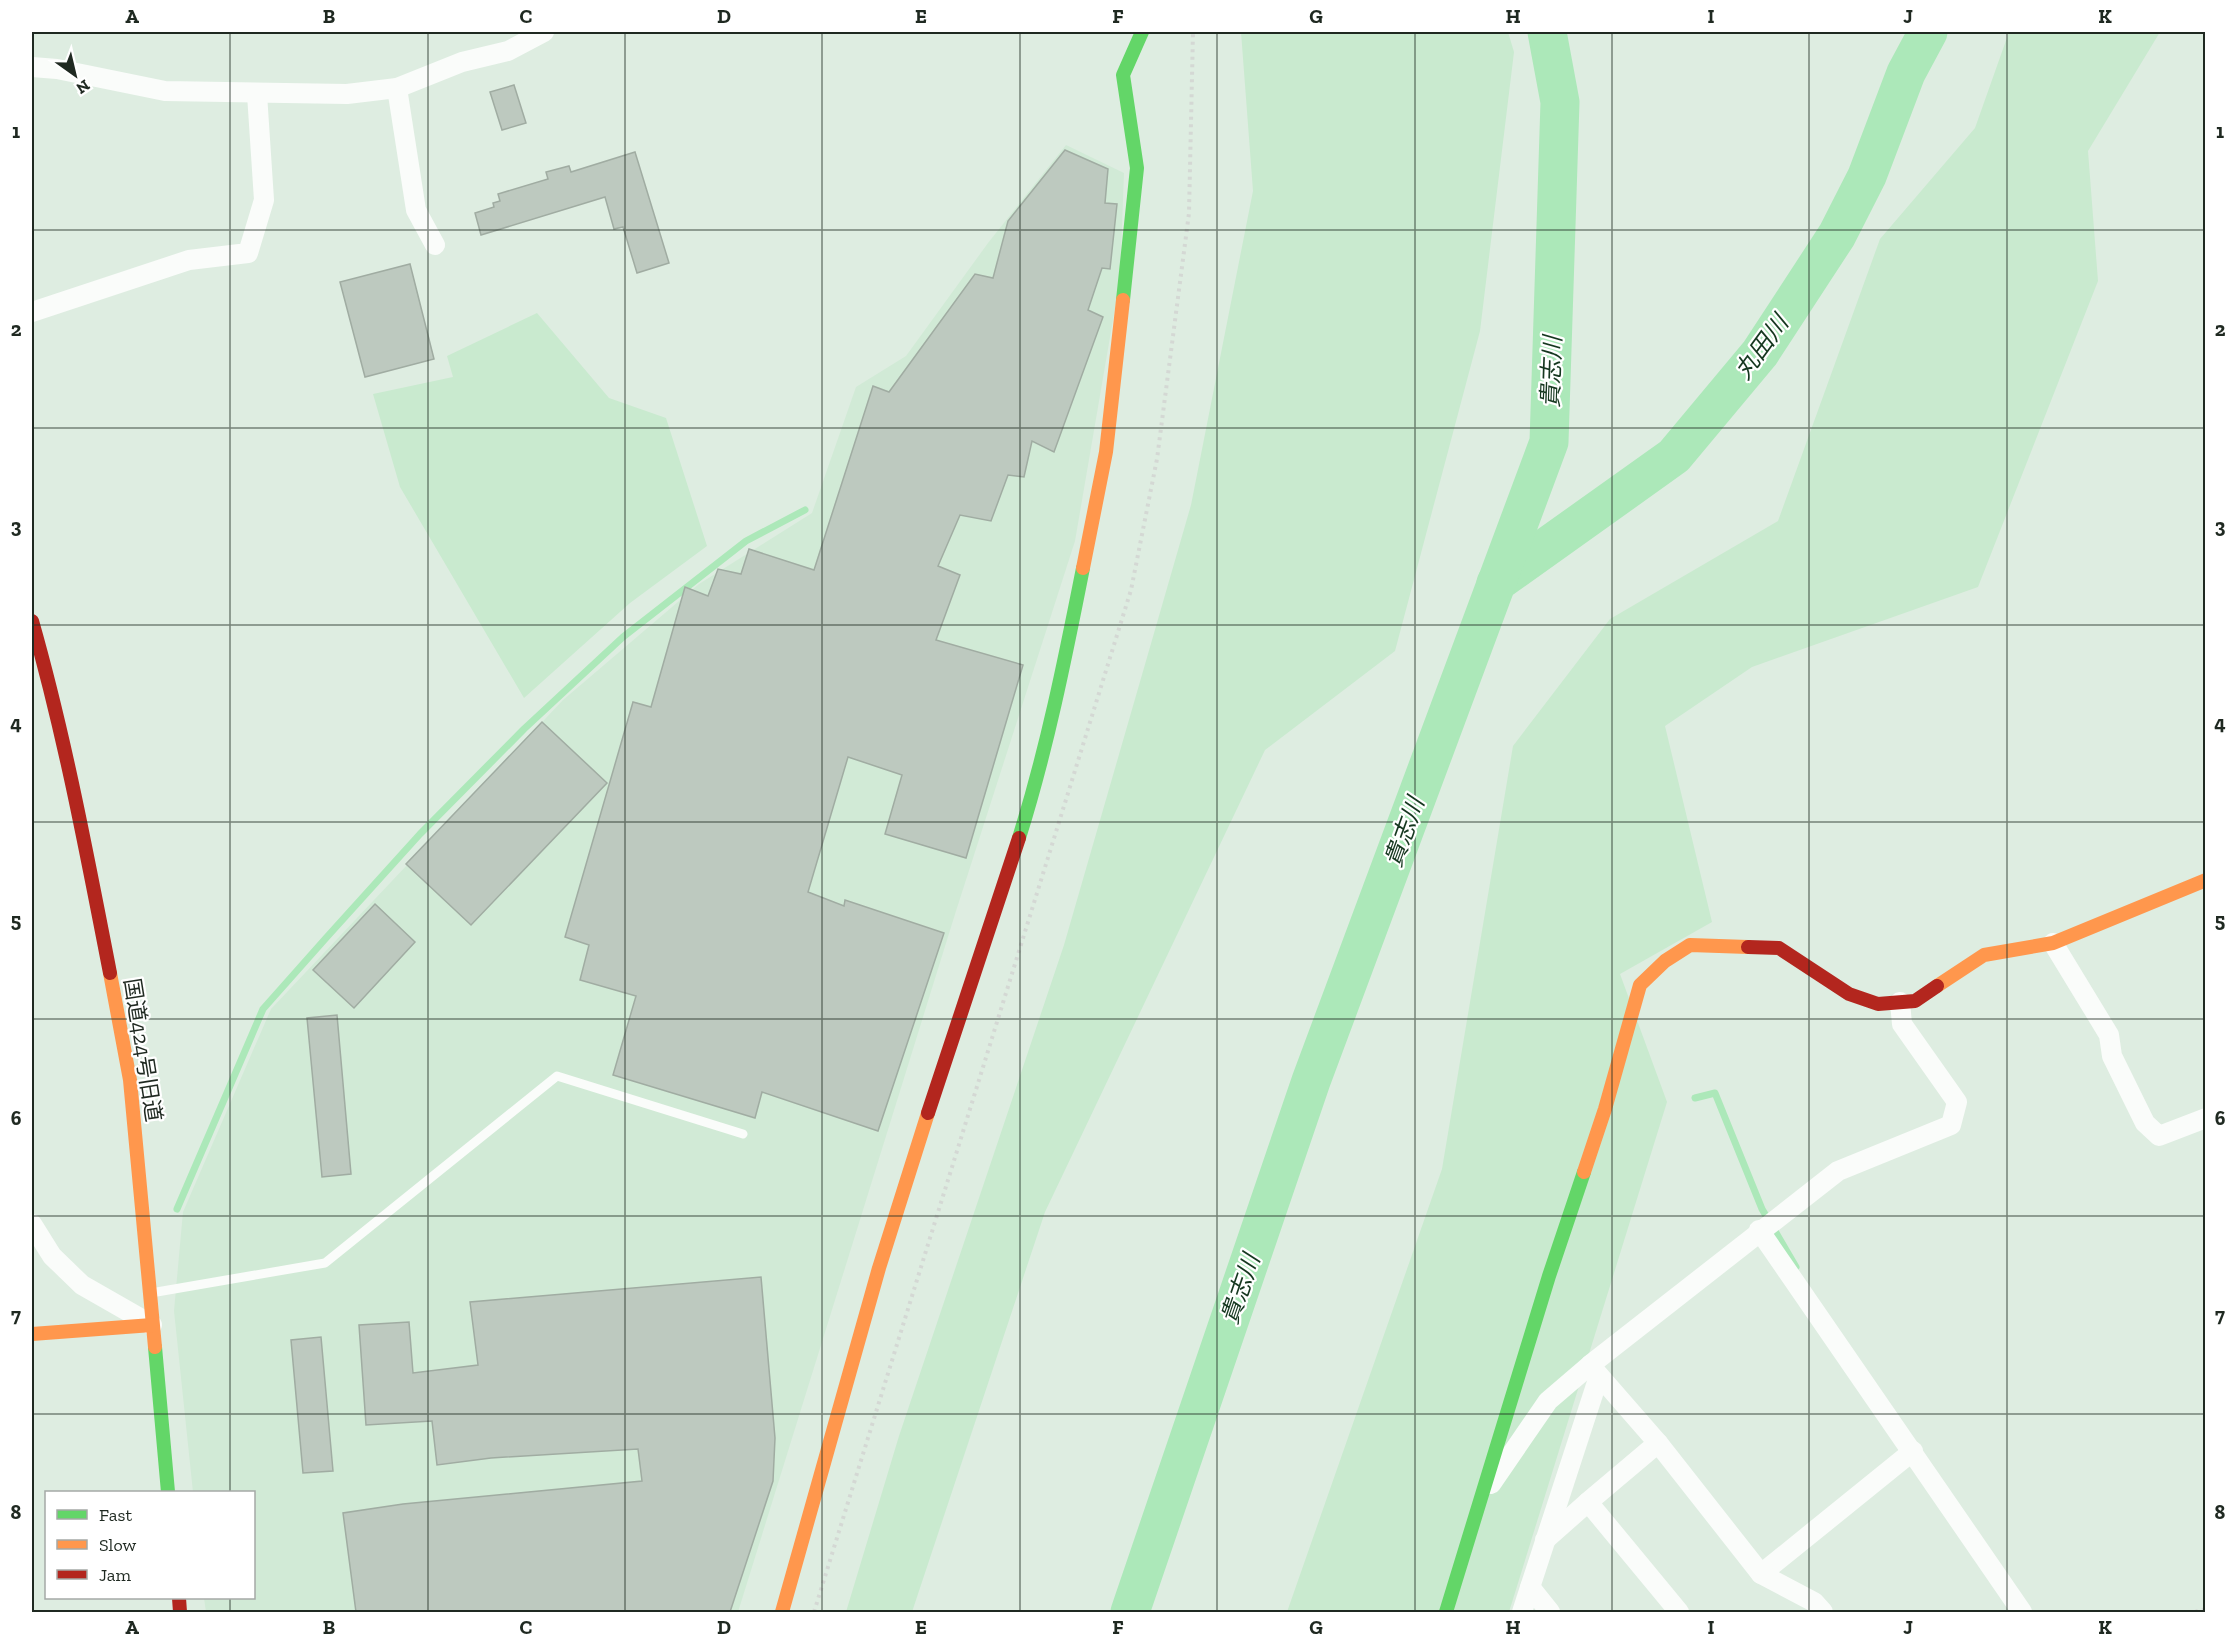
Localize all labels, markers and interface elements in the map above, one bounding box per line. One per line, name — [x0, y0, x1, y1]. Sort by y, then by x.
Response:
text: A — [125, 4, 139, 28]
text: B — [323, 4, 335, 28]
text: C — [520, 4, 533, 28]
text: D — [717, 4, 731, 28]
text: E — [915, 4, 927, 28]
text: F — [1112, 4, 1124, 28]
text: G — [1309, 4, 1323, 28]
text: H — [1505, 4, 1521, 28]
text: I — [1707, 4, 1715, 28]
text: J — [1903, 4, 1913, 28]
text: K — [2098, 4, 2112, 28]
north arrow — [45, 45, 105, 105]
text: N — [73, 76, 93, 98]
text: 1 — [12, 119, 20, 143]
text: 1 — [2216, 119, 2224, 143]
water label: 丸田川 — [1728, 307, 1796, 385]
text: 2 — [11, 317, 22, 341]
text: 2 — [2215, 317, 2226, 341]
water label: 貴志川 — [1535, 333, 1567, 408]
text: 3 — [11, 514, 22, 538]
text: 3 — [2215, 514, 2226, 538]
text: 4 — [10, 711, 22, 735]
text: 4 — [2214, 711, 2226, 735]
water label: 貴志川 — [1378, 790, 1431, 871]
text: 5 — [11, 908, 21, 932]
text: 5 — [2215, 908, 2225, 932]
street label: 国道424号旧道 — [118, 976, 168, 1124]
text: 6 — [11, 1106, 22, 1130]
text: 6 — [2215, 1106, 2226, 1130]
water label: 貴志川 — [1215, 1247, 1266, 1328]
text: 7 — [11, 1303, 21, 1327]
text: 7 — [2215, 1303, 2225, 1327]
legend — [45, 1491, 255, 1599]
text: 8 — [11, 1500, 22, 1524]
text: 8 — [2215, 1500, 2226, 1524]
text: Fast — [99, 1504, 132, 1526]
text: Slow — [99, 1534, 136, 1556]
text: Jam — [99, 1564, 131, 1586]
text: A — [125, 1615, 139, 1639]
text: B — [323, 1615, 335, 1639]
text: C — [520, 1615, 533, 1639]
text: D — [717, 1615, 731, 1639]
text: E — [915, 1615, 927, 1639]
text: F — [1112, 1615, 1124, 1639]
text: G — [1309, 1615, 1323, 1639]
text: H — [1505, 1615, 1521, 1639]
text: I — [1707, 1615, 1715, 1639]
text: J — [1903, 1615, 1913, 1639]
text: K — [2098, 1615, 2112, 1639]

